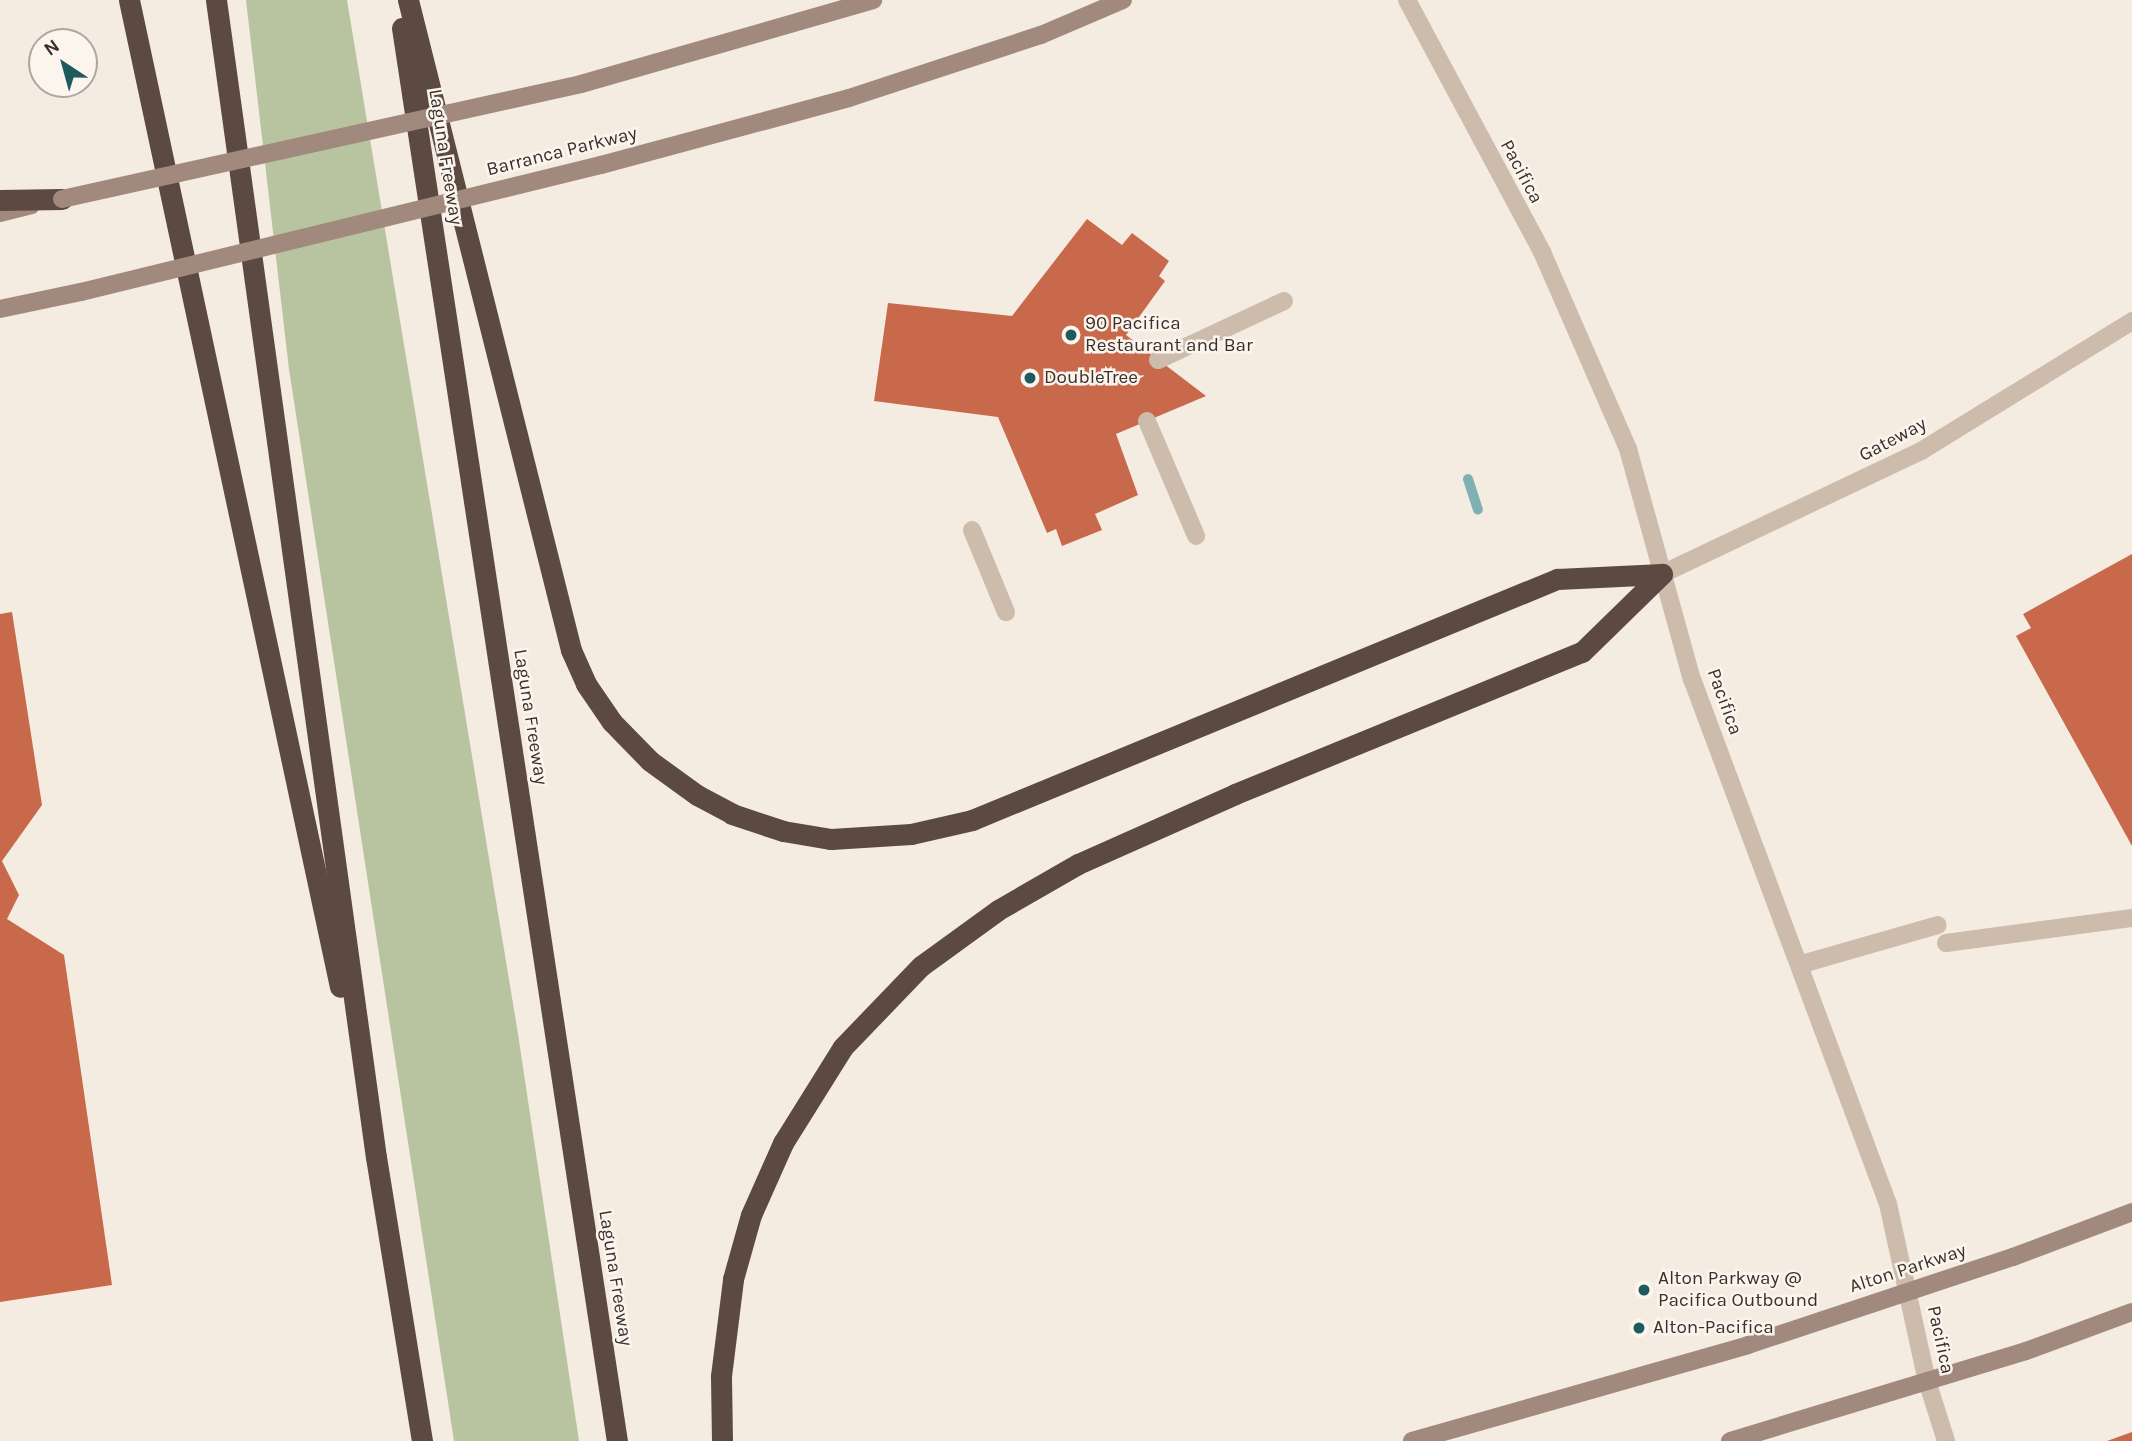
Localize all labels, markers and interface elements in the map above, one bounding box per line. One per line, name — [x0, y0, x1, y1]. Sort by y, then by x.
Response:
north arrow — [28, 28, 98, 98]
text: N — [40, 35, 64, 61]
street label: Laguna Freeway — [423, 87, 467, 227]
street label: Barranca Parkway — [484, 122, 640, 182]
street label: Pacifica — [1495, 136, 1547, 208]
place label: 90 Pacifica Restaurant and Bar — [1085, 313, 1253, 357]
marker: 90 Pacifica Restaurant and Bar — [1063, 327, 1079, 343]
place label: DoubleTree — [1044, 367, 1138, 389]
marker: DoubleTree — [1022, 370, 1038, 386]
street label: Gateway — [1856, 413, 1930, 467]
street label: Laguna Freeway — [508, 647, 552, 787]
street label: Pacifica — [1702, 666, 1746, 738]
street label: Laguna Freeway — [593, 1208, 637, 1348]
street label: Alton Parkway — [1847, 1239, 1969, 1299]
place label: Alton Parkway @ Pacifica Outbound — [1658, 1268, 1818, 1312]
marker: Alton Parkway @ Pacifica Outbound — [1636, 1282, 1652, 1298]
street label: Pacifica — [1922, 1304, 1958, 1376]
place label: Alton-Pacifica — [1653, 1317, 1774, 1339]
marker: Alton-Pacifica — [1631, 1320, 1647, 1336]

